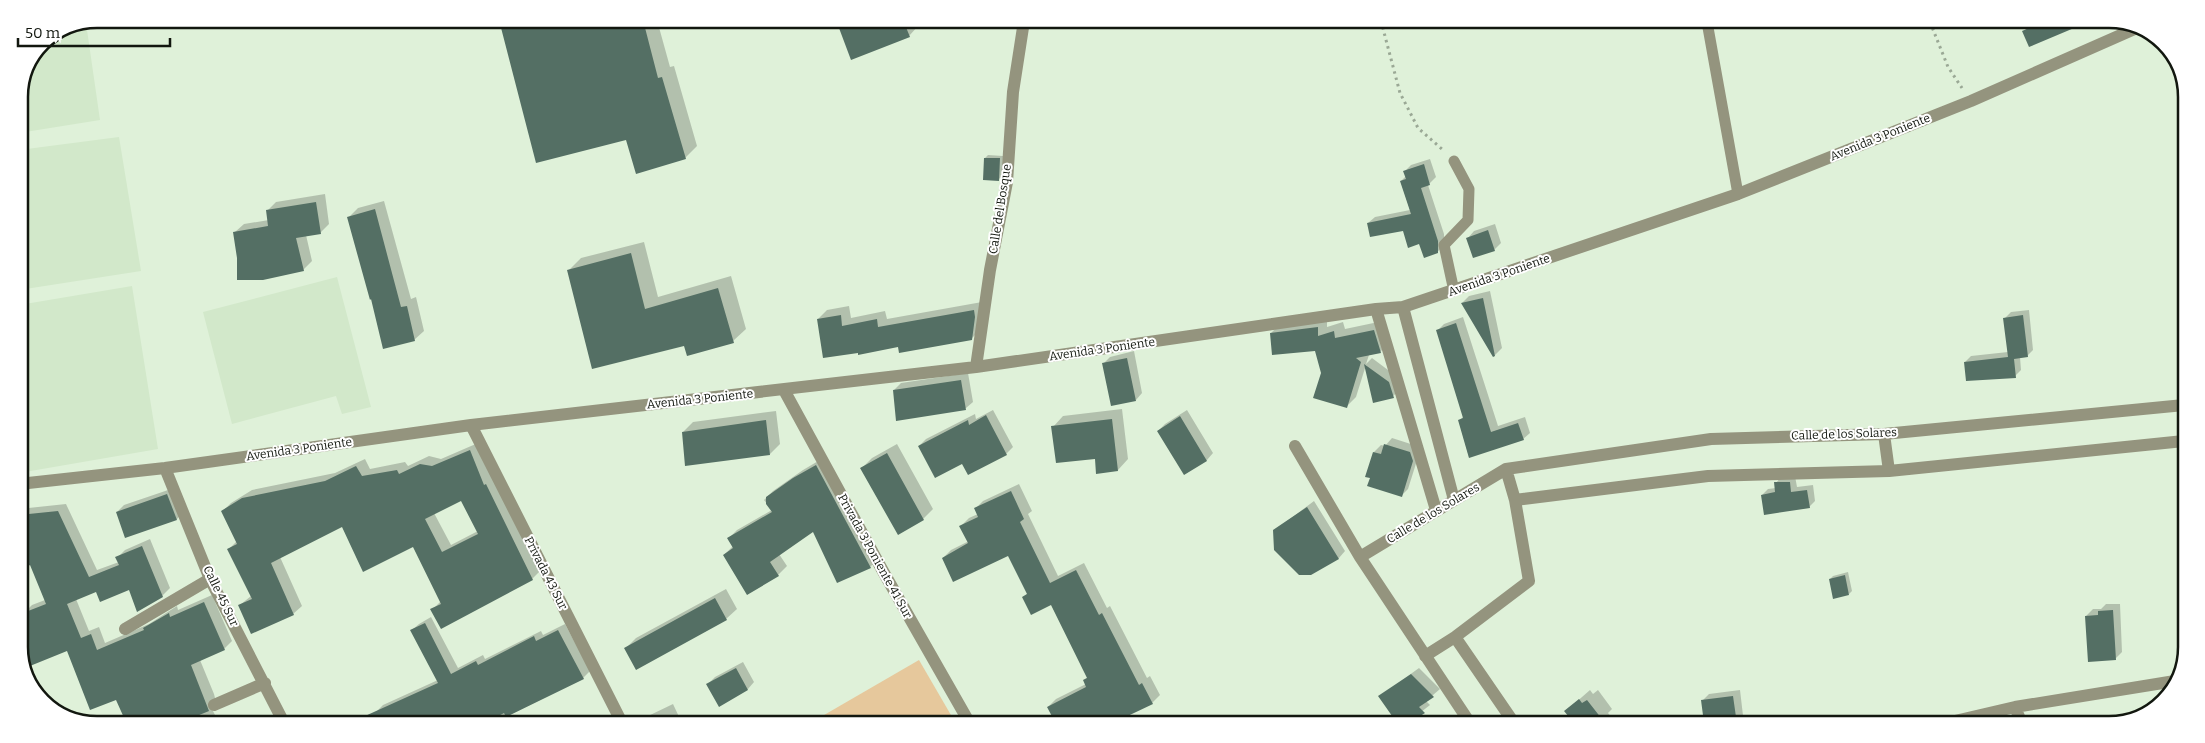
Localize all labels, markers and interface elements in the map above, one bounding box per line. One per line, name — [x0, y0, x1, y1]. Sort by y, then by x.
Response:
scale bar — [18, 15, 170, 47]
text: 50 m — [25, 24, 61, 42]
street label: Avenida 3 Poniente — [1828, 110, 1932, 164]
street label: Calle del Bosque — [986, 163, 1014, 255]
street label: Avenida 3 Poniente — [1446, 251, 1552, 299]
street label: Avenida 3 Poniente — [1048, 335, 1156, 363]
street label: Avenida 3 Poniente — [646, 386, 754, 412]
street label: Calle de los Solares — [1791, 425, 1897, 443]
street label: Avenida 3 Poniente — [245, 435, 353, 463]
street label: Calle de los Solares — [1384, 480, 1482, 546]
street label: Privada 3 Poniente 41 Sur — [835, 492, 915, 621]
street label: Privada 43 Sur — [522, 534, 571, 612]
street label: Calle 45 Sur — [200, 563, 242, 629]

